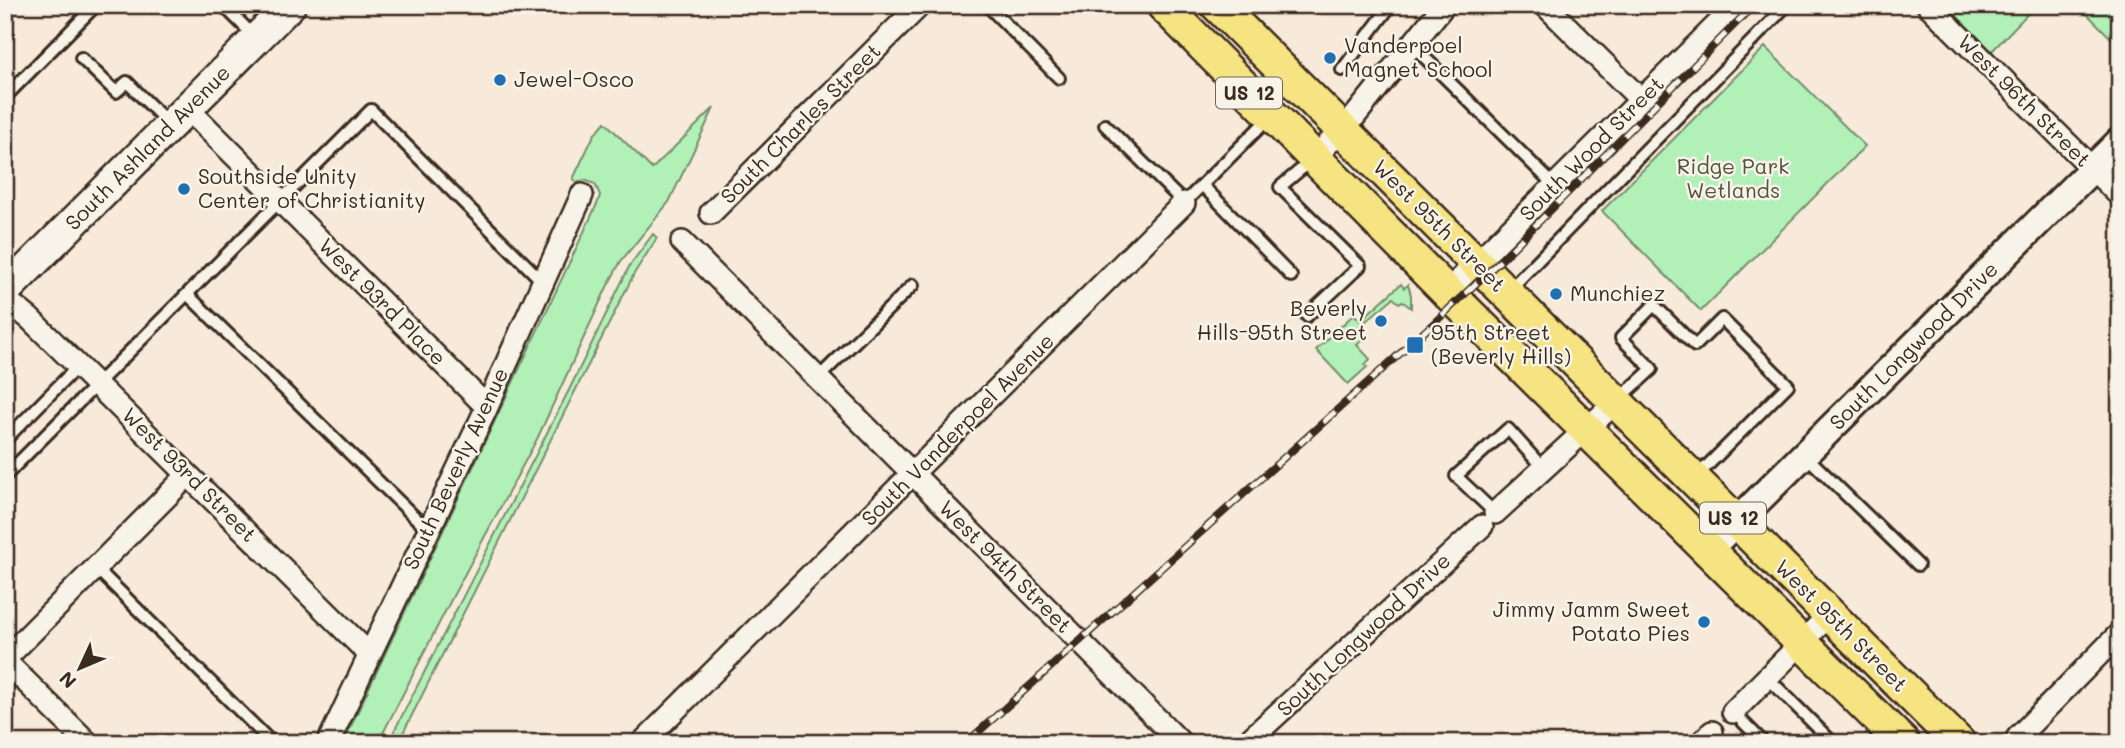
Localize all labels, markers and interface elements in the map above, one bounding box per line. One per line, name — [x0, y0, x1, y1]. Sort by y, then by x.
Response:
street label: West 96th Street — [1953, 28, 2097, 172]
place label: Vanderpoel Magnet School — [1344, 31, 1493, 82]
street label: South Charles Street — [714, 37, 886, 209]
marker: Vanderpoel Magnet School — [1322, 50, 1338, 66]
street label: South Ashland Avenue — [59, 59, 235, 235]
place label: Jewel-Osco — [514, 65, 634, 92]
street label: South Wood Street — [1513, 70, 1669, 226]
marker: Jewel-Osco — [492, 72, 508, 88]
road number: US 12 — [1216, 78, 1282, 108]
park label: Ridge Park Wetlands — [1677, 152, 1789, 203]
street label: West 95th Street — [1368, 153, 1512, 297]
place label: Southside Unity Center of Christianity — [198, 162, 426, 213]
marker: Southside Unity Center of Christianity — [176, 181, 192, 197]
street label: West 93rd Place — [314, 231, 453, 370]
street label: South Longwood Drive — [1823, 255, 2003, 435]
place label: Munchiez — [1570, 279, 1665, 306]
marker: Munchiez — [1548, 286, 1564, 302]
place label: Beverly Hills-95th Street — [1197, 294, 1367, 345]
marker: Beverly Hills-95th Street — [1373, 313, 1389, 329]
place label: 95th Street (Beverly Hills) — [1431, 318, 1571, 369]
street label: South Vanderpoel Avenue — [855, 327, 1059, 531]
marker: 95th Street (Beverly Hills) — [1405, 335, 1425, 355]
street label: South Beverly Avenue — [396, 363, 513, 574]
street label: West 93rd Street — [117, 401, 263, 547]
street label: West 94th Street — [934, 494, 1078, 638]
road number: US 12 — [1700, 503, 1766, 534]
street label: South Longwood Drive — [1271, 546, 1455, 721]
street label: West 95th Street — [1770, 553, 1914, 697]
place label: Jimmy Jamm Sweet Potato Pies — [1493, 595, 1690, 646]
marker: Jimmy Jamm Sweet Potato Pies — [1696, 614, 1712, 630]
north arrow — [46, 632, 116, 702]
text: N — [53, 666, 81, 694]

